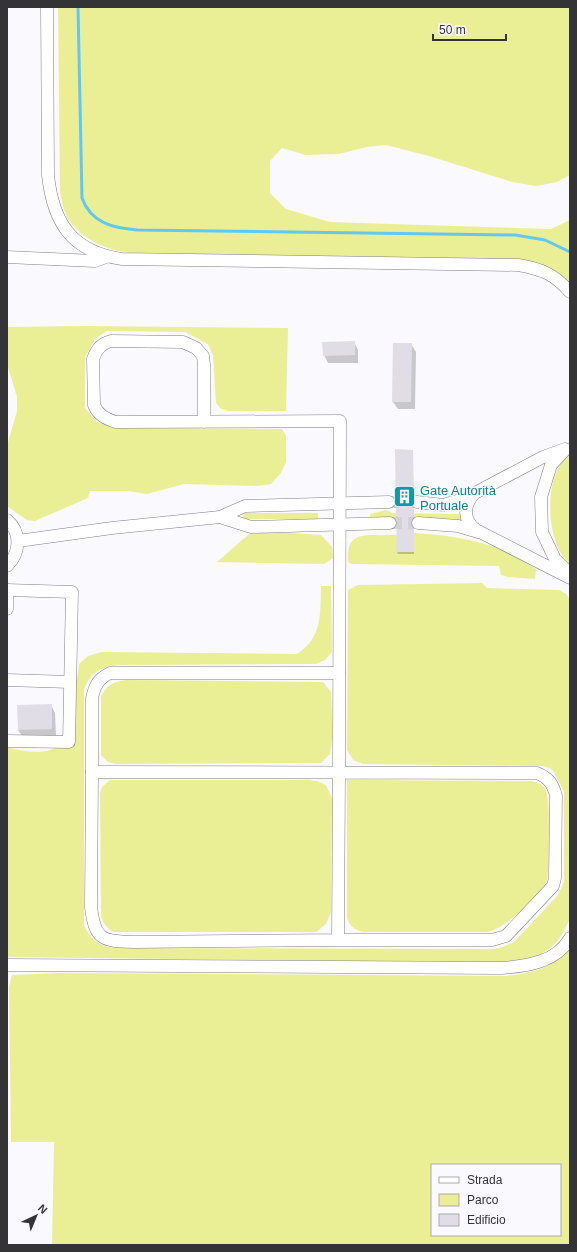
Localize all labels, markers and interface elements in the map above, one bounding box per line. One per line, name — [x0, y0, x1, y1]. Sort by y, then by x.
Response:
scale bar — [433, 16, 506, 42]
text: 50 m — [439, 23, 466, 37]
place label: Gate Autorità Portuale — [420, 483, 497, 513]
building icon: Gate Autorità Portuale — [392, 484, 418, 510]
legend — [431, 1164, 561, 1236]
text: Strada — [467, 1173, 503, 1187]
text: Parco — [467, 1193, 499, 1207]
north arrow — [16, 1196, 56, 1236]
text: N — [36, 1202, 50, 1216]
text: Edificio — [467, 1213, 506, 1227]

